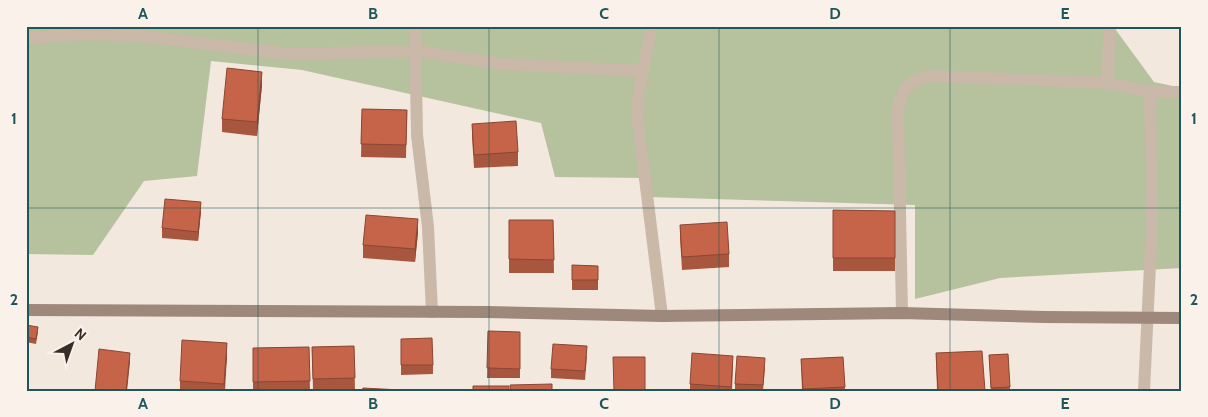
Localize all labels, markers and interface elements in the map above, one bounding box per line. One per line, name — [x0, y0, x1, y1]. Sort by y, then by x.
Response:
text: A — [138, 4, 148, 23]
text: B — [368, 4, 378, 23]
text: C — [599, 4, 609, 23]
text: D — [829, 4, 841, 23]
text: E — [1060, 4, 1070, 23]
text: 1 — [11, 109, 17, 128]
text: 1 — [1191, 109, 1197, 128]
text: 2 — [10, 290, 18, 309]
text: 2 — [1190, 290, 1198, 309]
north arrow — [48, 320, 98, 370]
text: N — [71, 324, 90, 344]
text: A — [138, 394, 148, 413]
text: B — [368, 394, 378, 413]
text: C — [599, 394, 609, 413]
text: D — [829, 394, 841, 413]
text: E — [1060, 394, 1070, 413]

